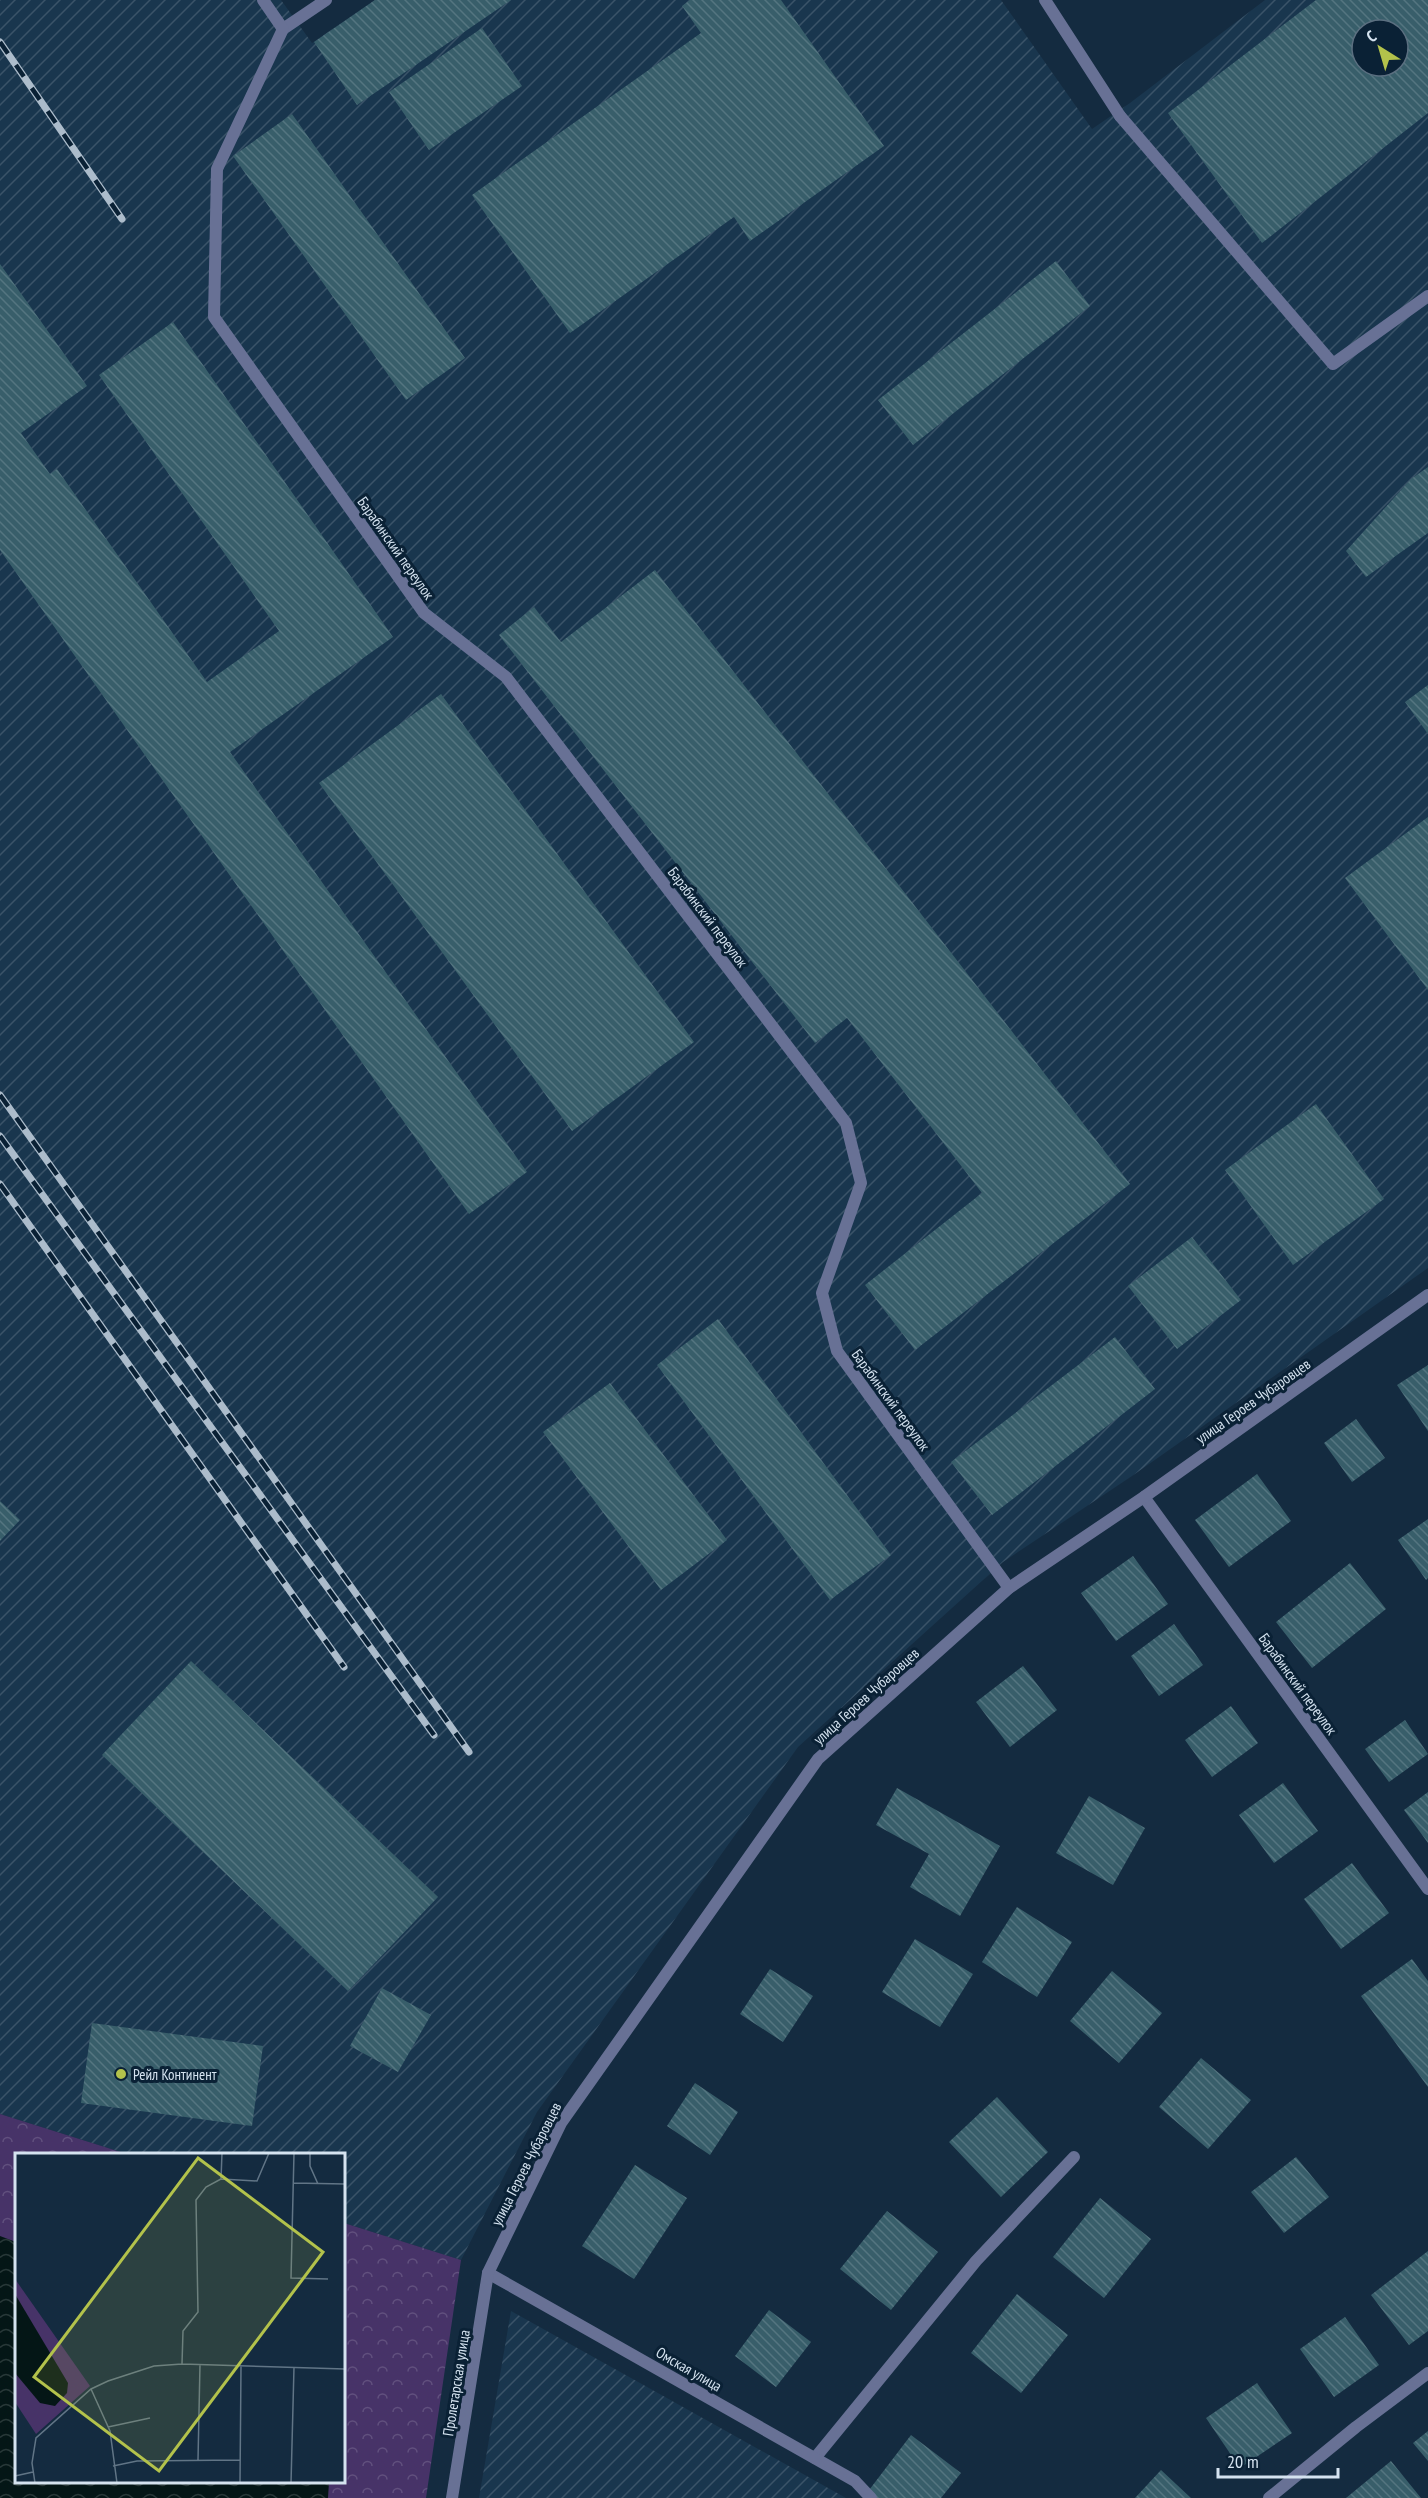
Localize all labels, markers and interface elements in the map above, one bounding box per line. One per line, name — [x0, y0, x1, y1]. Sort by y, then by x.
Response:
north arrow — [1350, 18, 1410, 78]
text: С — [1362, 25, 1380, 46]
street label: Барабинский переулок — [353, 493, 439, 603]
street label: Барабинский переулок — [664, 863, 752, 971]
street label: Барабинский переулок — [848, 1345, 934, 1455]
street label: улица Героев Чубаровцев — [1192, 1354, 1314, 1448]
street label: Барабинский переулок — [1255, 1629, 1341, 1739]
street label: улица Героев Чубаровцев — [809, 1643, 923, 1749]
place label: Рейл Континент — [133, 2065, 217, 2084]
marker: Рейл Континент — [114, 2067, 128, 2081]
street label: улица Героев Чубаровцев — [487, 2099, 565, 2229]
inset map — [15, 2153, 345, 2483]
street label: Пролетарская улица — [438, 2329, 474, 2437]
street label: Омская улица — [653, 2343, 725, 2395]
scale bar — [1218, 2441, 1338, 2479]
text: 20 m — [1227, 2450, 1259, 2473]

